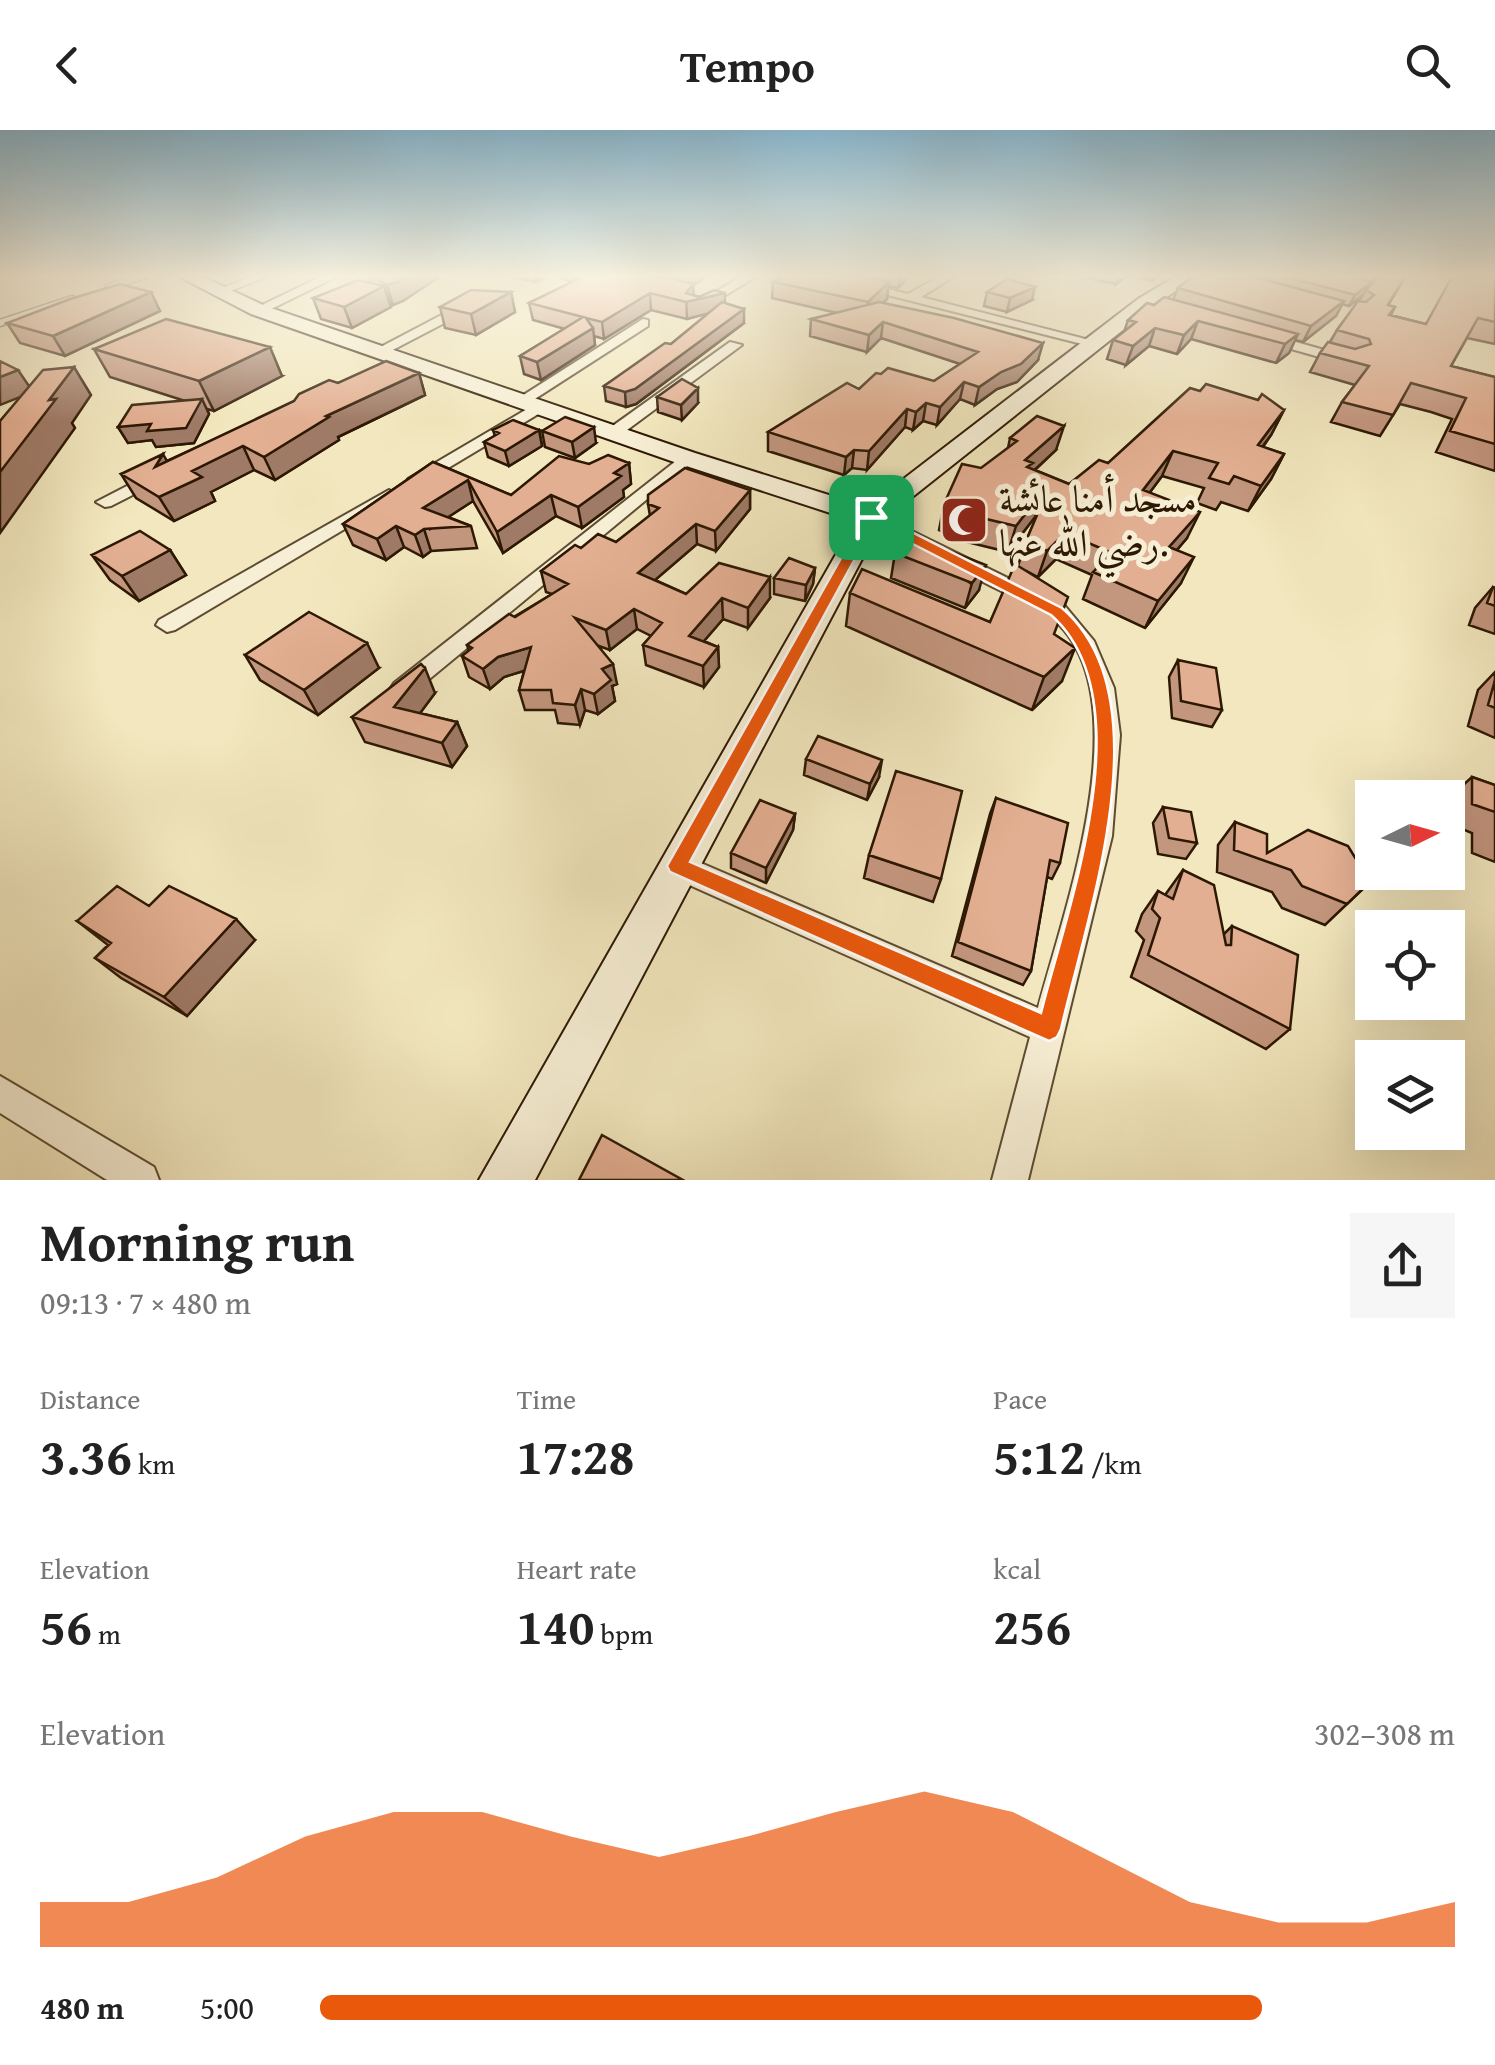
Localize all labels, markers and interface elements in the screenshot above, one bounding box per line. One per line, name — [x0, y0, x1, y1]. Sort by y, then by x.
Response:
text: Tempo — [680, 33, 815, 98]
icon: back — [40, 38, 95, 93]
icon: search — [1400, 38, 1455, 93]
place label: مسجد أمنا عائشة رضي الله عنها. — [999, 470, 1197, 578]
pin — [829, 475, 914, 560]
icon: arrive — [844, 490, 899, 545]
mosque icon: مسجد أمنا عائشة رضي الله عنها. — [938, 494, 990, 546]
north arrow — [1355, 780, 1465, 890]
map controls — [1355, 780, 1465, 1150]
button: locate — [1355, 910, 1465, 1020]
button: layers — [1355, 1040, 1465, 1150]
text: Morning run — [40, 1201, 354, 1281]
button: share — [1350, 1213, 1455, 1318]
text: 09:13 · 7 × 480 m — [40, 1279, 251, 1326]
text: Distance — [40, 1378, 140, 1419]
text: Time — [517, 1378, 576, 1419]
text: Pace — [993, 1378, 1047, 1419]
text: 3.36 — [40, 1419, 132, 1492]
text: 17:28 — [517, 1419, 634, 1492]
text: 5:12 — [993, 1419, 1085, 1492]
text: km — [132, 1443, 175, 1484]
text: /km — [1085, 1443, 1142, 1484]
text: Elevation — [40, 1548, 150, 1589]
text: Heart rate — [517, 1548, 637, 1589]
text: kcal — [993, 1548, 1041, 1589]
text: 56 — [40, 1589, 92, 1662]
text: 140 — [517, 1589, 594, 1662]
text: 256 — [993, 1589, 1071, 1662]
text: m — [92, 1613, 121, 1654]
text: bpm — [594, 1613, 653, 1654]
text: Elevation — [40, 1710, 165, 1757]
text: 302–308 m — [1314, 1710, 1455, 1757]
text: 480 m — [40, 1984, 124, 2031]
text: 5:00 — [200, 1984, 254, 2031]

